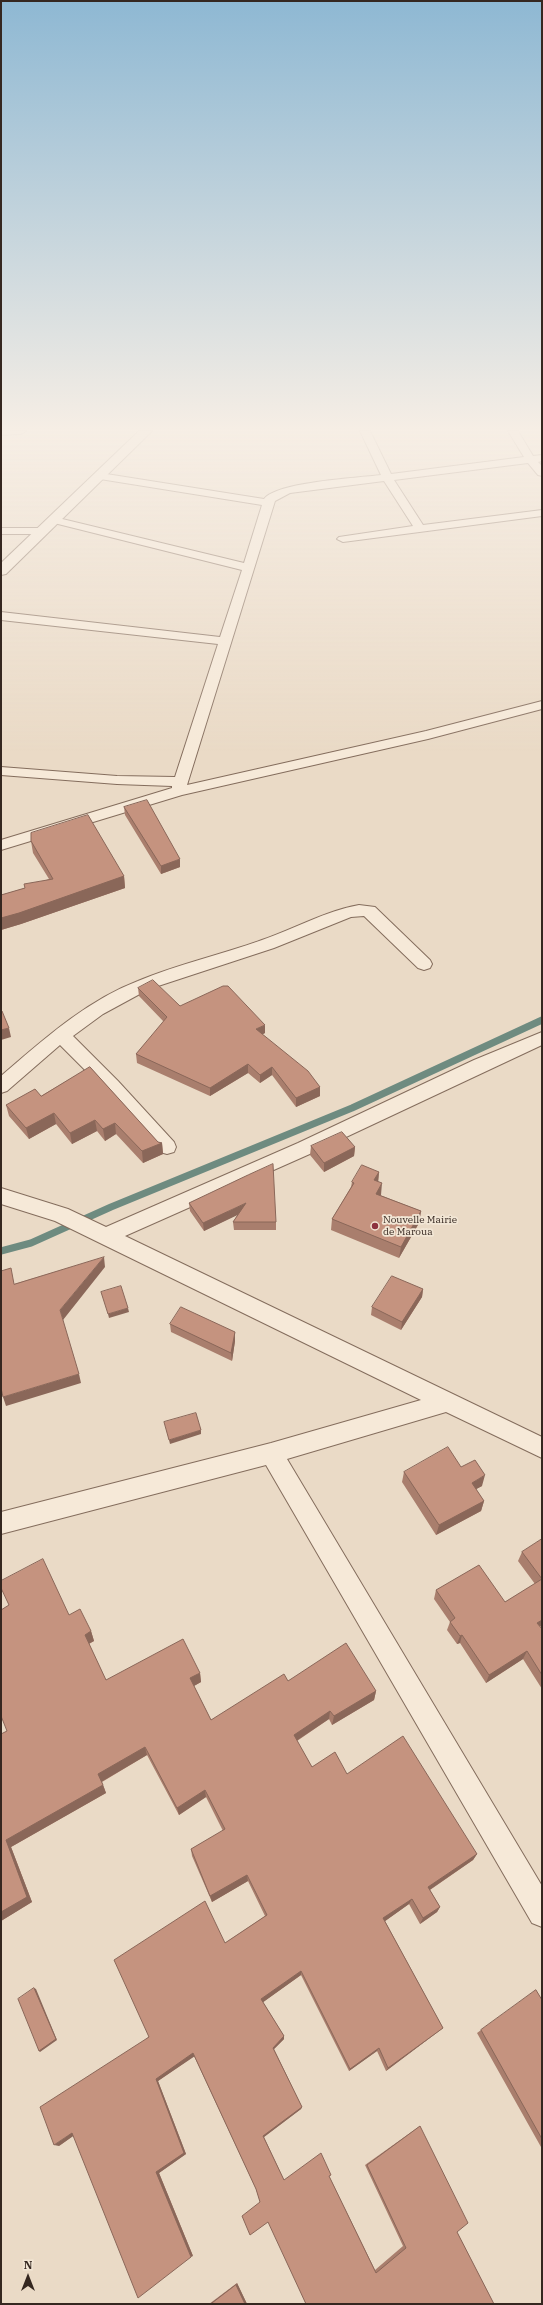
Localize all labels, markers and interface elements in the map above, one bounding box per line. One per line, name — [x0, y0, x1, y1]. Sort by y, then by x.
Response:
place label: Nouvelle Mairie de Maroua — [383, 1214, 457, 1238]
marker: Nouvelle Mairie de Maroua — [370, 1221, 380, 1231]
north arrow — [8, 2257, 48, 2297]
text: N — [24, 2258, 32, 2272]

